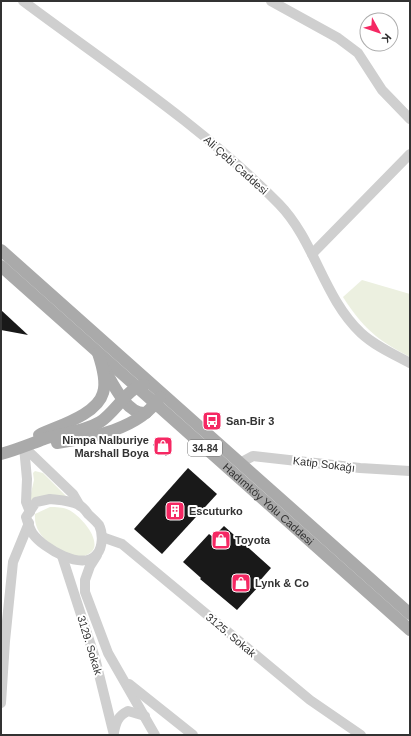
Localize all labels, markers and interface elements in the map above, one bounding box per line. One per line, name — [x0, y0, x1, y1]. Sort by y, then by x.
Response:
north arrow — [359, 12, 399, 52]
text: K — [379, 32, 394, 45]
street label: Ali Çebi Caddesi — [202, 133, 270, 197]
bus stop icon: San-Bir 3 — [201, 410, 223, 432]
place label: San-Bir 3 — [226, 415, 274, 427]
place label: Nimpa Nalburiye Marshall Boya — [62, 434, 150, 459]
shop icon: Nimpa Nalburiye Marshall Boya — [152, 435, 174, 457]
road number: 34-84 — [188, 440, 222, 456]
street label: Katip Sokağı — [292, 454, 356, 474]
street label: Hadımköy Yolu Caddesi — [221, 461, 316, 547]
building icon: Escuturko — [164, 500, 186, 522]
place label: Escuturko — [189, 505, 243, 517]
shop icon: Toyota — [210, 529, 232, 551]
place label: Toyota — [235, 534, 271, 546]
shop icon: Lynk & Co — [230, 572, 252, 594]
place label: Lynk & Co — [255, 577, 309, 589]
street label: 3125. Sokak — [204, 611, 259, 660]
street label: 3129. Sokak — [75, 614, 105, 676]

